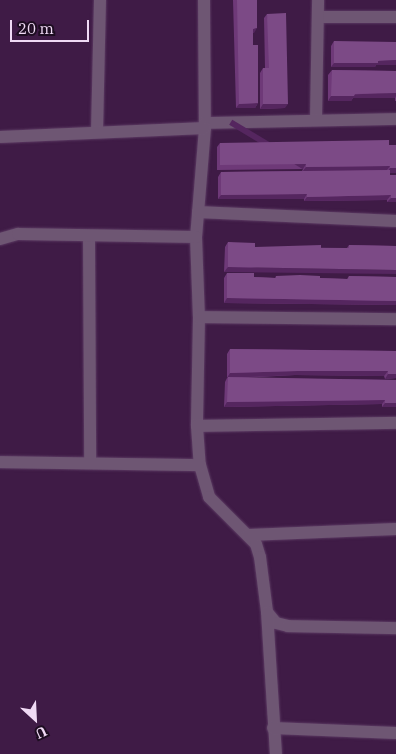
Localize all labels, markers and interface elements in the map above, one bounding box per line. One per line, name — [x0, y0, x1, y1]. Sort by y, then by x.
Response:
scale bar — [12, 10, 91, 42]
text: 20 m — [18, 19, 54, 38]
north arrow — [10, 694, 60, 744]
text: U — [33, 722, 50, 743]

